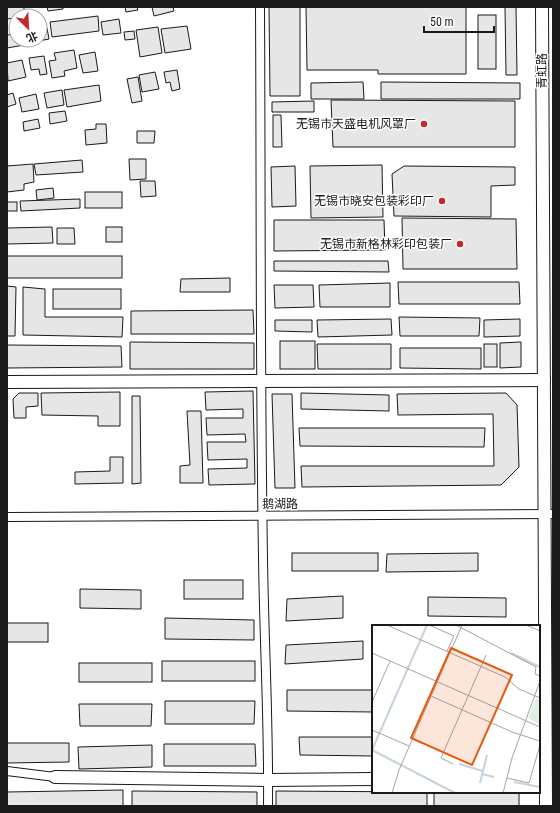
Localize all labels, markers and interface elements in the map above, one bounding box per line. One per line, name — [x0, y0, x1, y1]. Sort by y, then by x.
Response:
north arrow — [8, 8, 48, 48]
scale bar — [424, 8, 494, 34]
text: 50 m — [430, 15, 454, 29]
text: 北 — [24, 29, 40, 45]
street label: 青虹路 — [535, 53, 549, 89]
place label: 无锡市天盛电机风罩厂 — [296, 117, 416, 131]
marker: 无锡市天盛电机风罩厂 — [419, 119, 429, 129]
place label: 无锡市晓安包装彩印厂 — [314, 194, 434, 208]
marker: 无锡市晓安包装彩印厂 — [437, 196, 447, 206]
place label: 无锡市新格林彩印包装厂 — [320, 237, 452, 251]
marker: 无锡市新格林彩印包装厂 — [455, 239, 465, 249]
street label: 鹅湖路 — [262, 497, 298, 511]
inset map — [372, 625, 540, 793]

